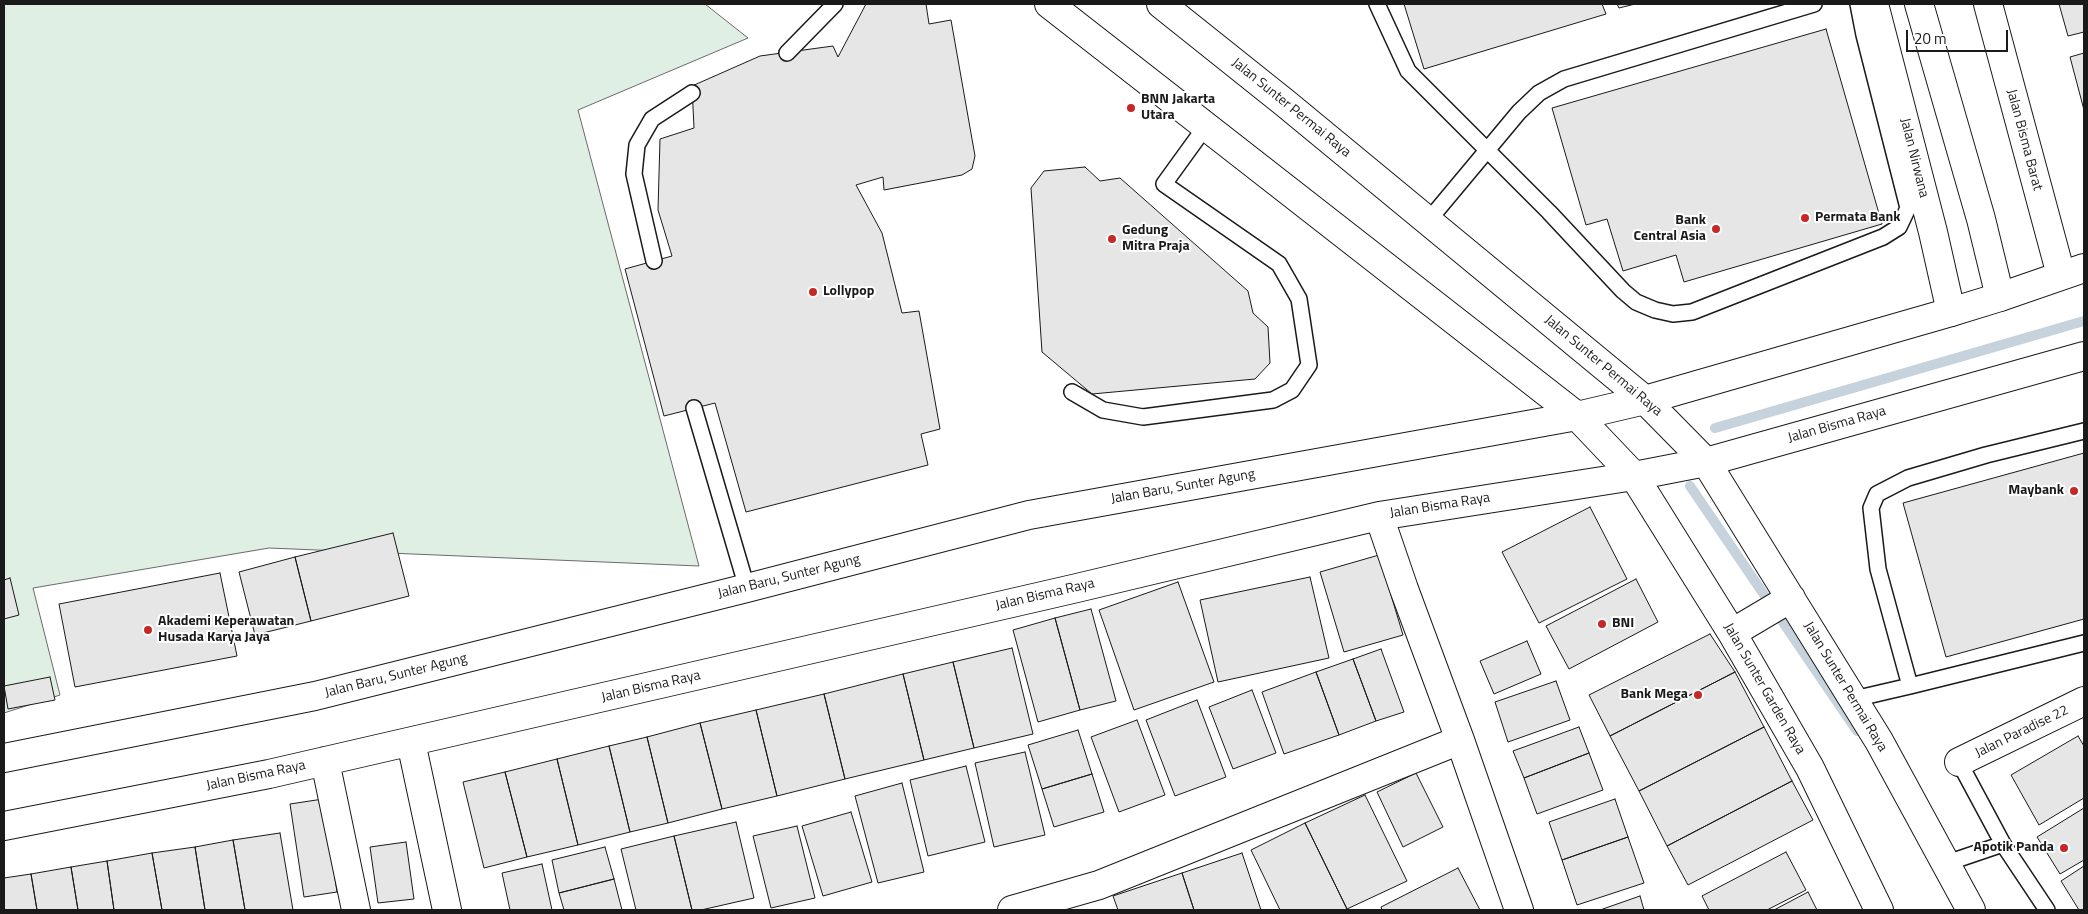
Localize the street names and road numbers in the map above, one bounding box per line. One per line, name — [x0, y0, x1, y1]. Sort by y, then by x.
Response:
street label: Jalan Sunter Permai Raya — [1228, 55, 1354, 161]
street label: Jalan Bisma Barat — [2002, 87, 2046, 193]
street label: Jalan Nirwana — [1896, 116, 1932, 200]
street label: Jalan Sunter Permai Raya — [1541, 312, 1665, 420]
street label: Jalan Bisma Raya — [1786, 403, 1888, 447]
street label: Jalan Baru, Sunter Agung — [1110, 466, 1256, 508]
street label: Jalan Bisma Raya — [1389, 490, 1491, 522]
street label: Jalan Baru, Sunter Agung — [716, 551, 862, 603]
street label: Jalan Bisma Raya — [994, 575, 1096, 615]
street label: Jalan Sunter Permai Raya — [1800, 619, 1890, 755]
street label: Jalan Sunter Garden Raya — [1719, 620, 1809, 758]
street label: Jalan Baru, Sunter Agung — [323, 650, 469, 702]
street label: Jalan Bisma Raya — [600, 667, 702, 707]
street label: Jalan Paradise 22 — [1973, 702, 2071, 762]
street label: Jalan Bisma Raya — [205, 757, 307, 795]

